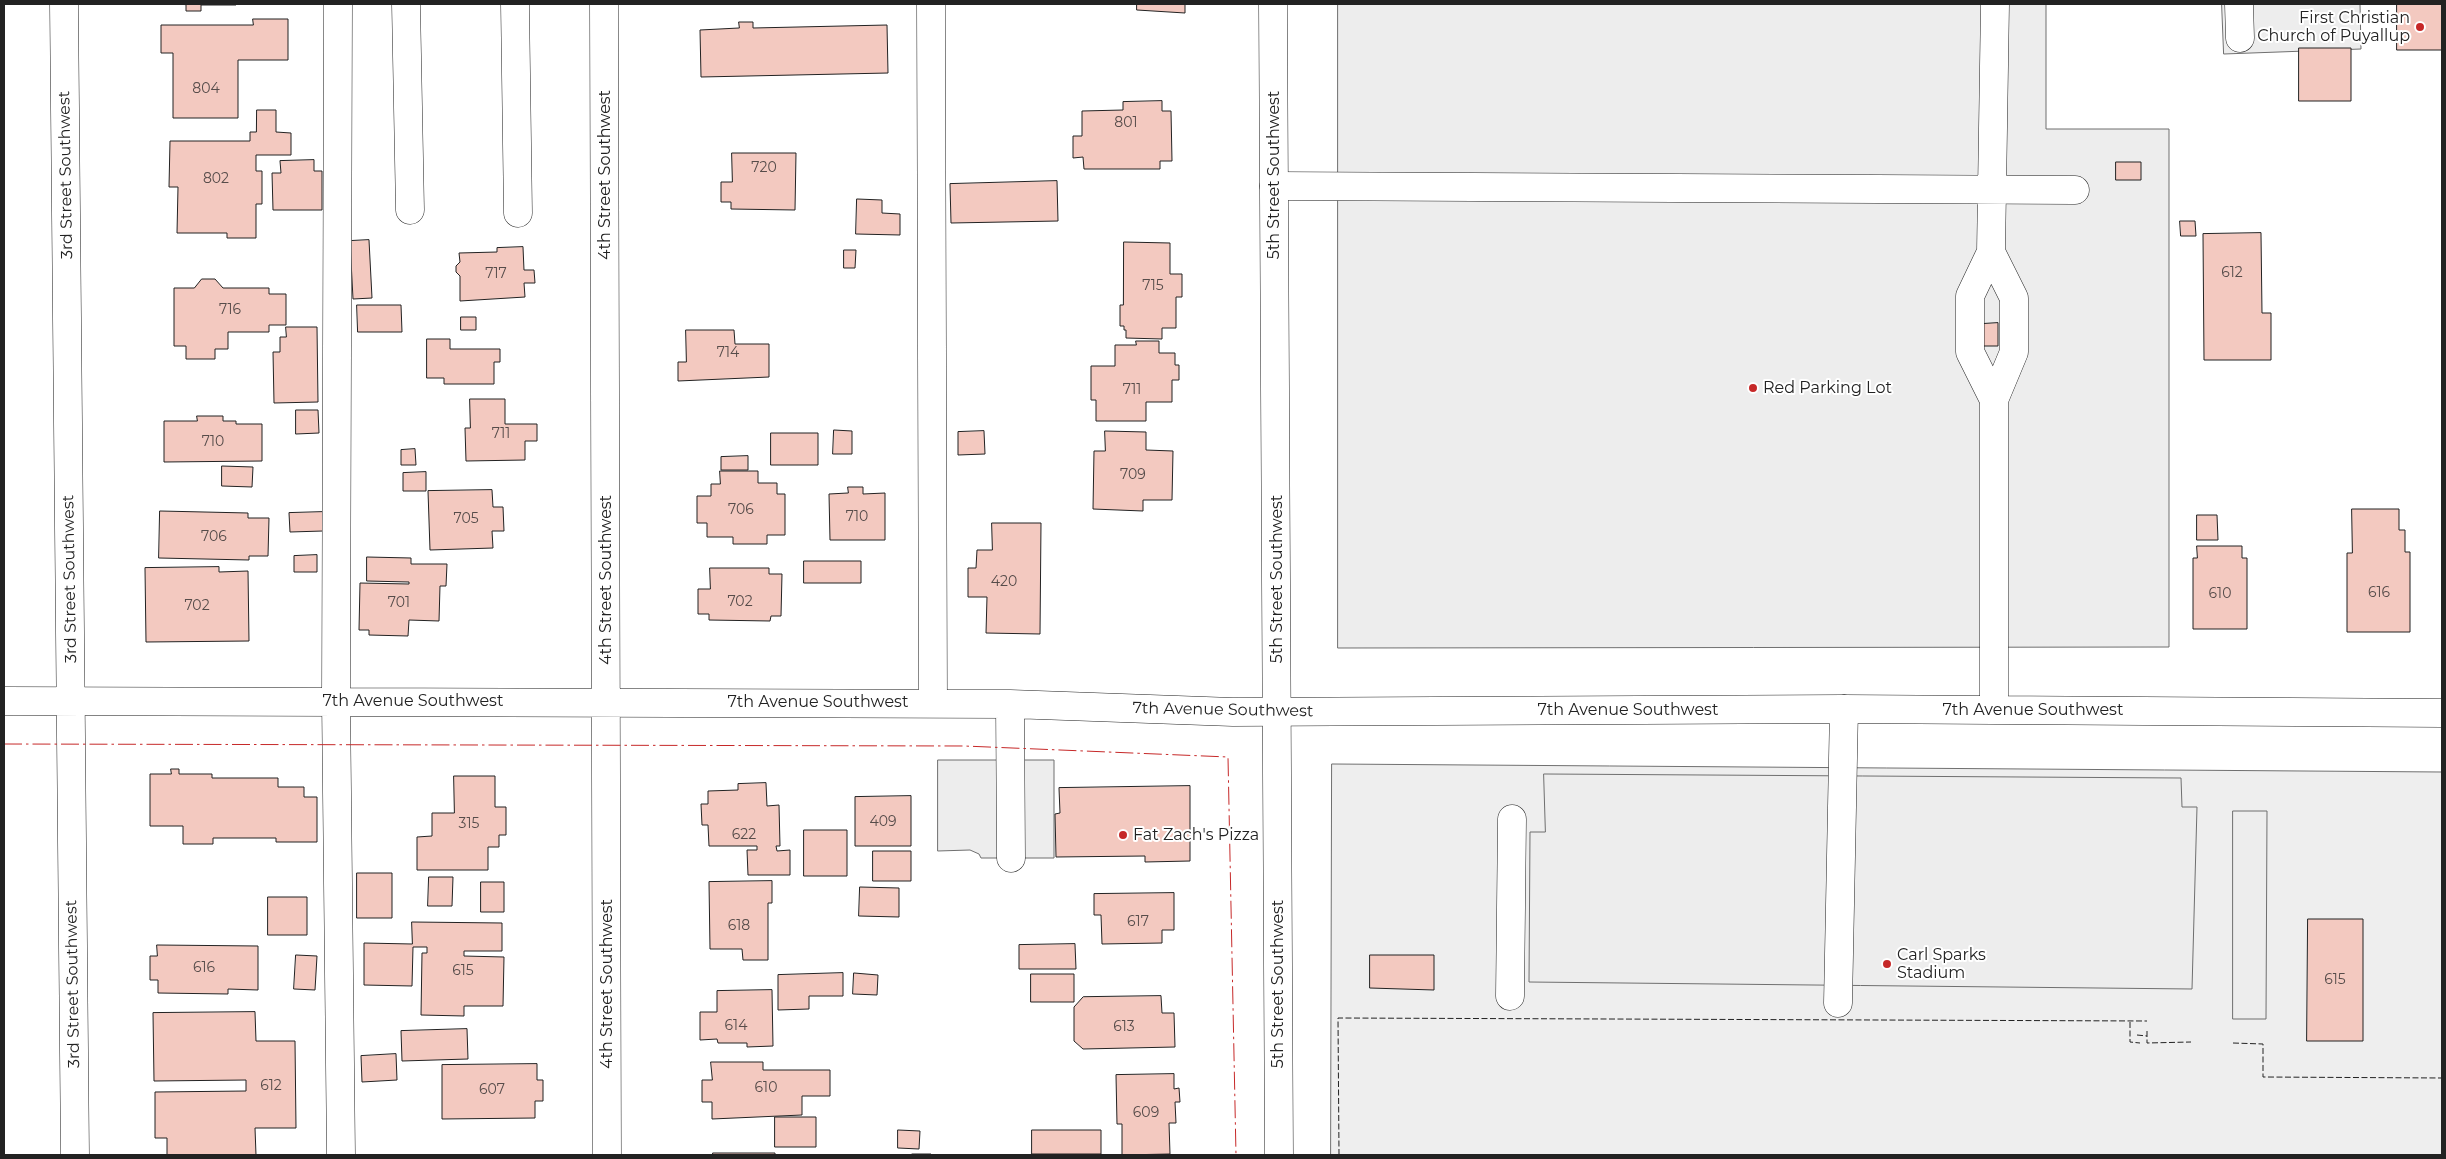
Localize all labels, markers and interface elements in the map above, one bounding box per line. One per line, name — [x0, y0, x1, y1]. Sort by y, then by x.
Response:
place label: First Christian Church of Puyallup — [2257, 8, 2410, 46]
marker: First Christian Church of Puyallup — [2414, 21, 2426, 33]
house number: 804 — [192, 81, 220, 97]
street label: 4th Street Southwest — [595, 90, 615, 260]
street label: 3rd Street Southwest — [55, 91, 77, 259]
street label: 5th Street Southwest — [1264, 91, 1284, 259]
house number: 801 — [1114, 115, 1138, 131]
house number: 720 — [751, 160, 777, 176]
house number: 802 — [203, 171, 229, 187]
house number: 612 — [2221, 265, 2243, 281]
house number: 717 — [485, 266, 507, 282]
house number: 715 — [1142, 278, 1164, 294]
house number: 716 — [219, 302, 241, 318]
house number: 714 — [717, 345, 739, 361]
place label: Red Parking Lot — [1763, 378, 1892, 398]
house number: 711 — [1123, 382, 1141, 398]
marker: Red Parking Lot — [1747, 382, 1759, 394]
house number: 711 — [492, 426, 510, 442]
house number: 710 — [202, 434, 224, 450]
house number: 709 — [1120, 467, 1146, 483]
street label: 3rd Street Southwest — [59, 495, 81, 663]
street label: 4th Street Southwest — [596, 495, 616, 665]
street label: 5th Street Southwest — [1267, 495, 1287, 663]
house number: 706 — [728, 502, 754, 518]
house number: 710 — [846, 509, 868, 525]
house number: 705 — [453, 511, 479, 527]
house number: 706 — [201, 529, 227, 545]
house number: 420 — [991, 574, 1017, 590]
house number: 616 — [2368, 585, 2390, 601]
house number: 610 — [2209, 586, 2231, 602]
house number: 702 — [727, 594, 753, 610]
house number: 701 — [388, 595, 410, 611]
house number: 702 — [184, 598, 210, 614]
street label: 7th Avenue Southwest — [323, 691, 503, 711]
street label: 7th Avenue Southwest — [728, 692, 908, 712]
street label: 7th Avenue Southwest — [1132, 699, 1314, 721]
street label: 7th Avenue Southwest — [1538, 700, 1718, 720]
street label: 7th Avenue Southwest — [1943, 700, 2123, 720]
house number: 409 — [869, 814, 897, 830]
house number: 315 — [459, 816, 479, 832]
place label: Fat Zach's Pizza — [1133, 825, 1259, 845]
house number: 622 — [732, 827, 756, 843]
marker: Fat Zach's Pizza — [1117, 829, 1129, 841]
street label: 4th Street Southwest — [597, 899, 617, 1069]
street label: 3rd Street Southwest — [62, 900, 84, 1068]
street label: 5th Street Southwest — [1268, 900, 1288, 1068]
house number: 617 — [1127, 914, 1149, 930]
house number: 618 — [728, 918, 750, 934]
place label: Carl Sparks Stadium — [1897, 945, 1986, 983]
marker: Carl Sparks Stadium — [1881, 958, 1893, 970]
house number: 616 — [193, 960, 215, 976]
house number: 615 — [452, 963, 474, 979]
house number: 615 — [2324, 972, 2346, 988]
house number: 614 — [725, 1018, 747, 1034]
house number: 613 — [1113, 1019, 1135, 1035]
house number: 612 — [260, 1078, 282, 1094]
house number: 610 — [755, 1080, 777, 1096]
house number: 607 — [479, 1082, 505, 1098]
house number: 609 — [1133, 1105, 1159, 1121]

